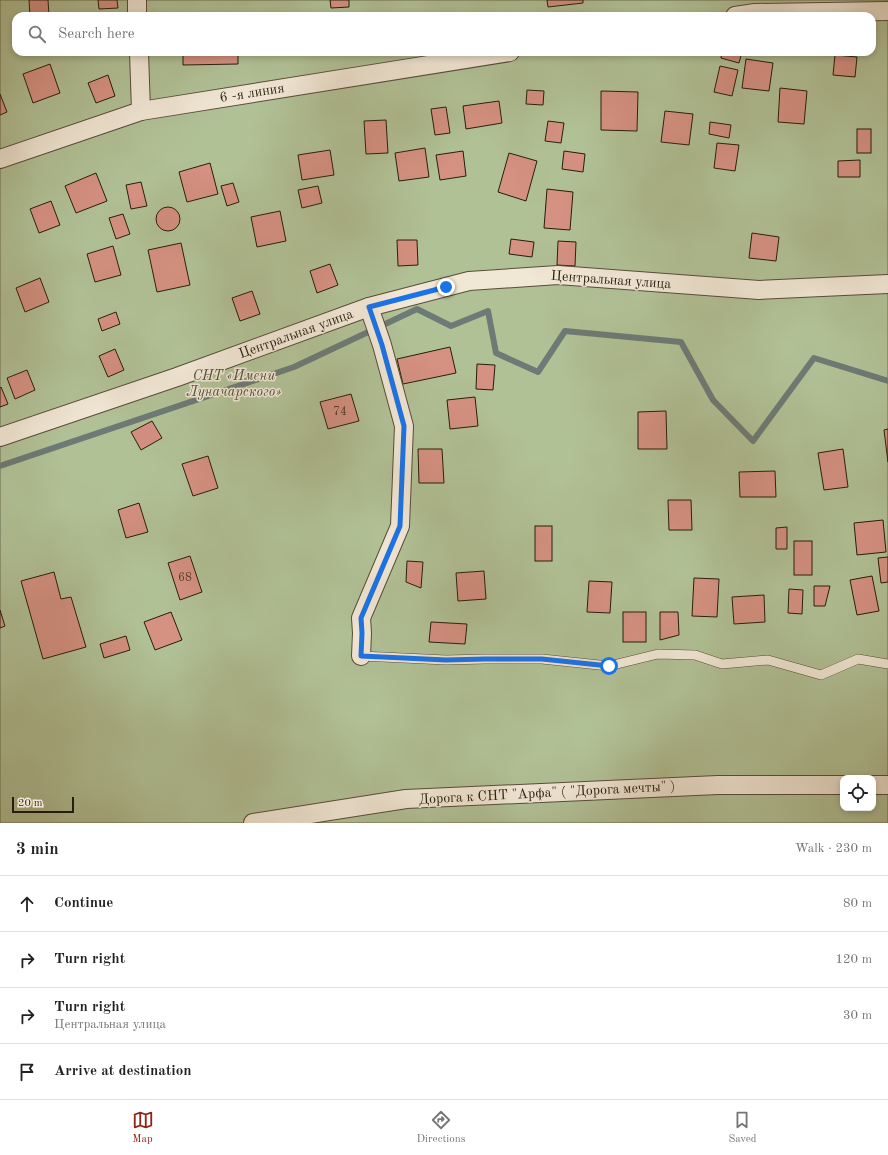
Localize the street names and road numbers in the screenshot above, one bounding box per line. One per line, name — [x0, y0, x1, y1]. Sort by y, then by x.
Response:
street label: 6 -я линия — [219, 81, 285, 105]
street label: Центральная улица — [550, 269, 672, 291]
street label: Центральная улица — [237, 307, 355, 361]
street label: Дорога к СНТ "Арфа" ( "Дорога мечты" ) — [418, 779, 676, 808]

